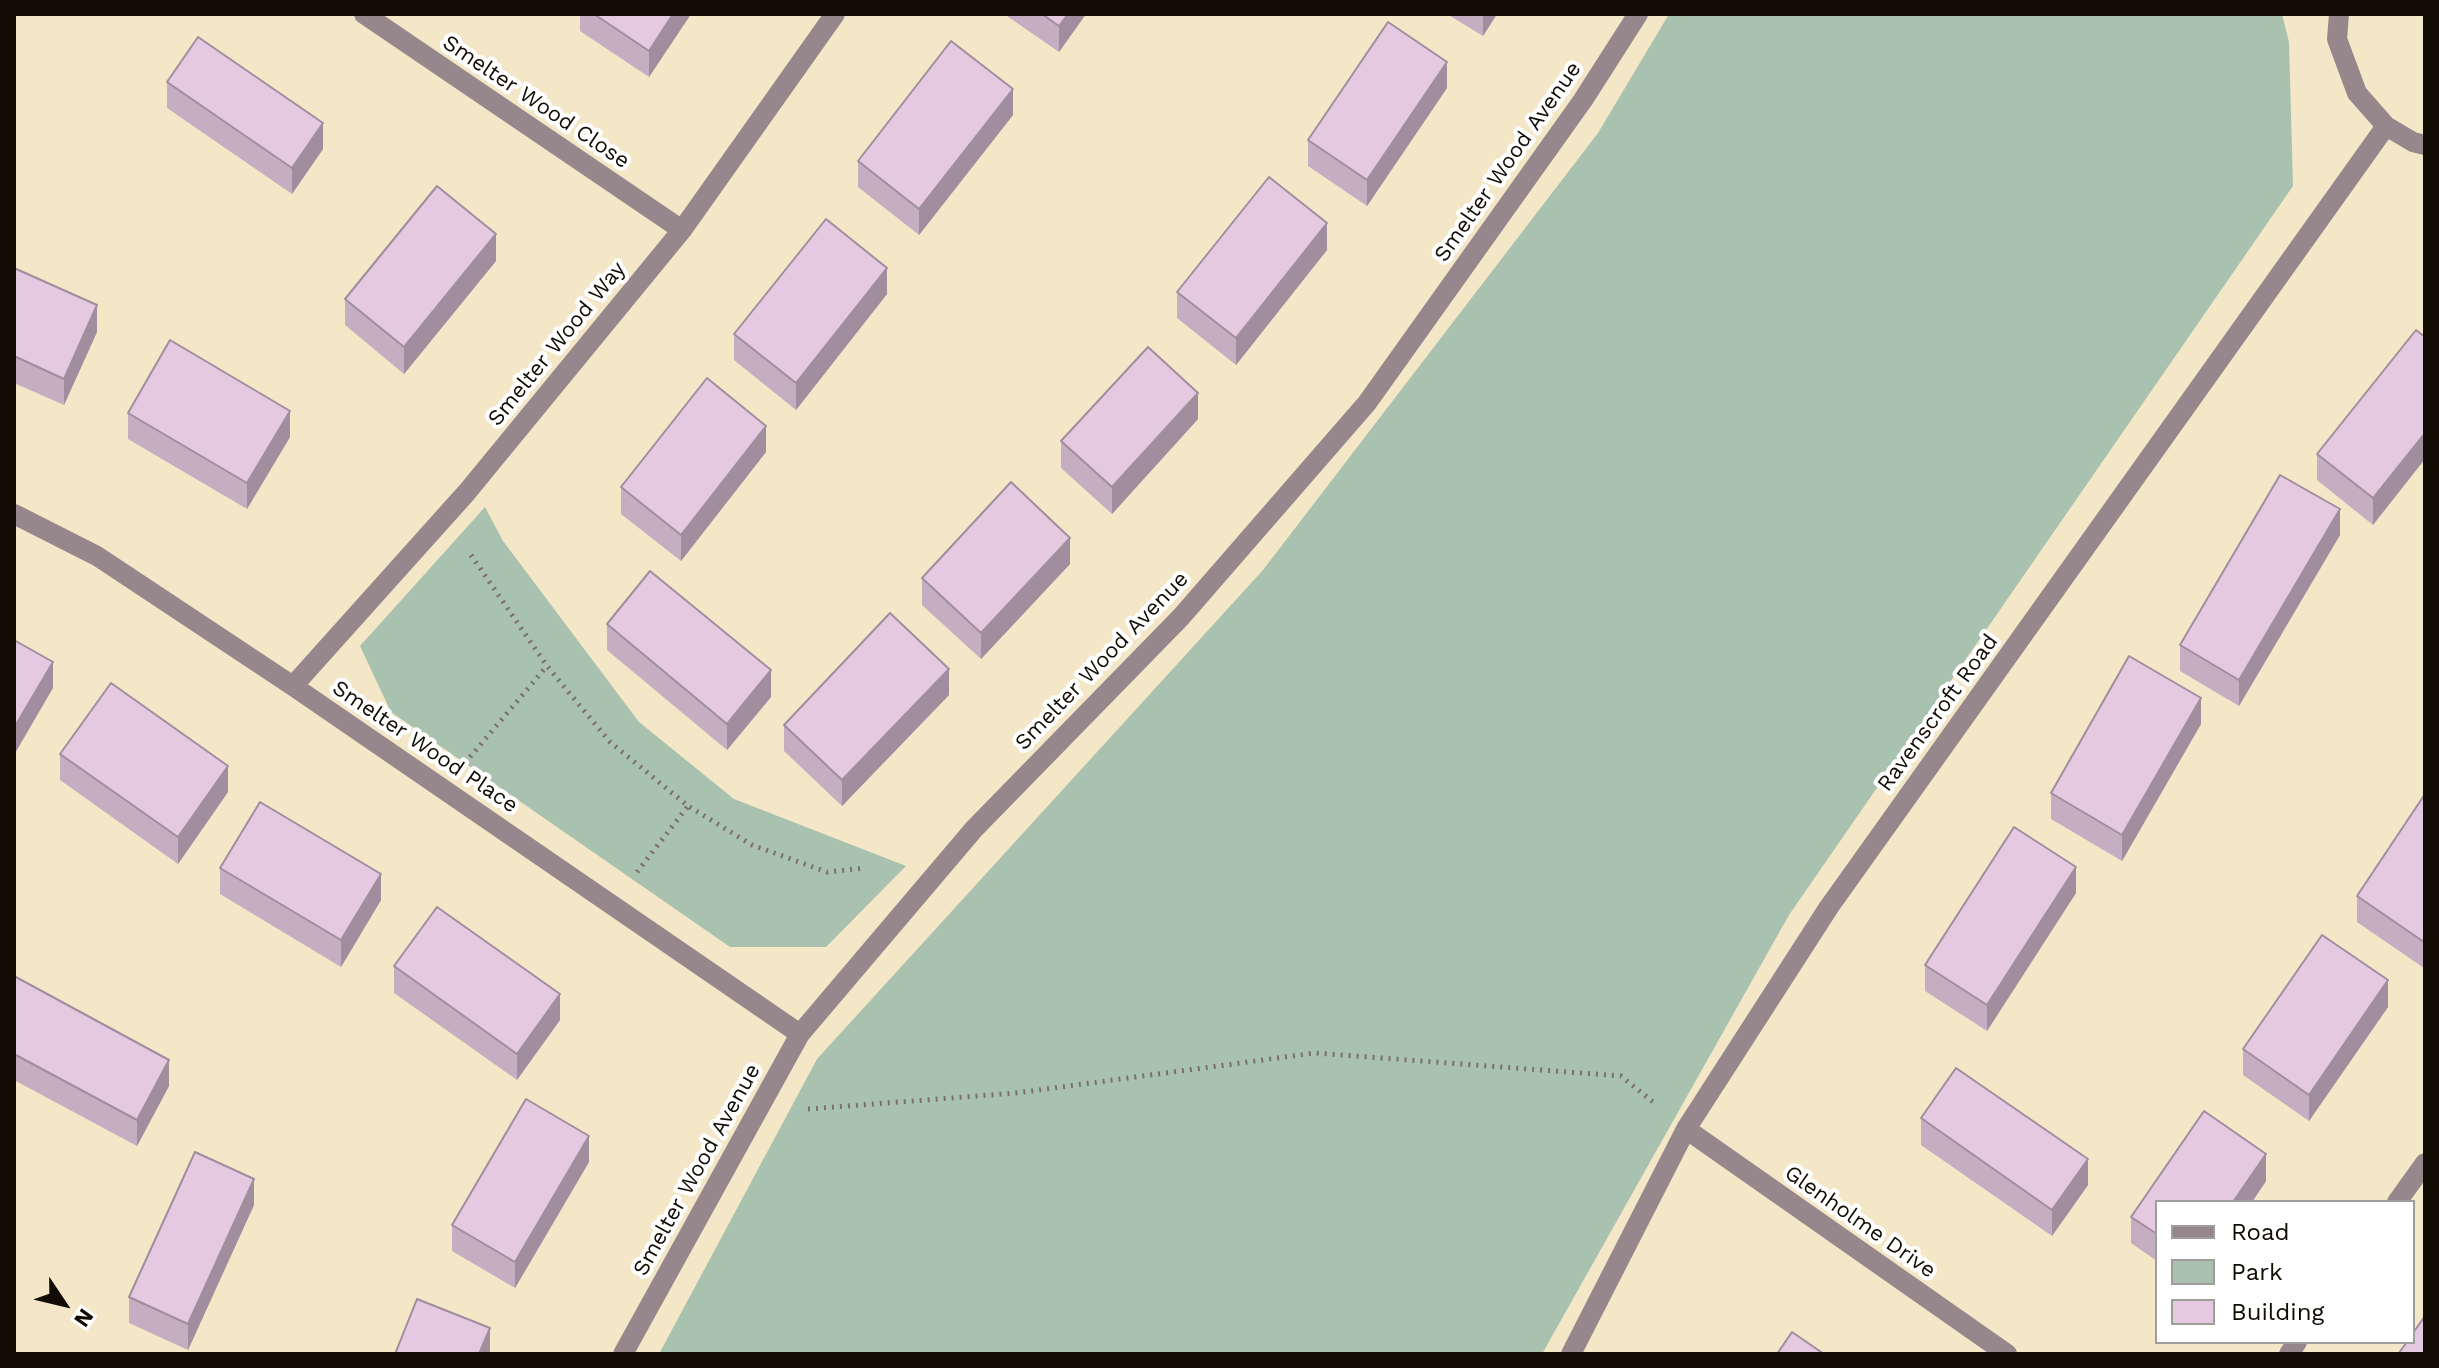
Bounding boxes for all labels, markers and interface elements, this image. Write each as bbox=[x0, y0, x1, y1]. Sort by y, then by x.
street label: Smelter Wood Close bbox=[438, 30, 634, 174]
street label: Smelter Wood Avenue bbox=[1429, 57, 1587, 267]
street label: Smelter Wood Way bbox=[483, 256, 631, 432]
street label: Smelter Wood Avenue bbox=[1010, 566, 1194, 756]
street label: Ravenscroft Road bbox=[1872, 629, 2004, 797]
street label: Smelter Wood Place bbox=[327, 675, 523, 819]
street label: Smelter Wood Avenue bbox=[628, 1059, 766, 1281]
street label: Glenholme Drive bbox=[1779, 1160, 1941, 1284]
legend bbox=[2155, 1200, 2415, 1344]
text: Road bbox=[2231, 1218, 2290, 1246]
text: Park bbox=[2231, 1258, 2283, 1286]
north arrow bbox=[24, 1264, 104, 1344]
text: Building bbox=[2231, 1298, 2324, 1326]
text: N bbox=[69, 1304, 99, 1332]

